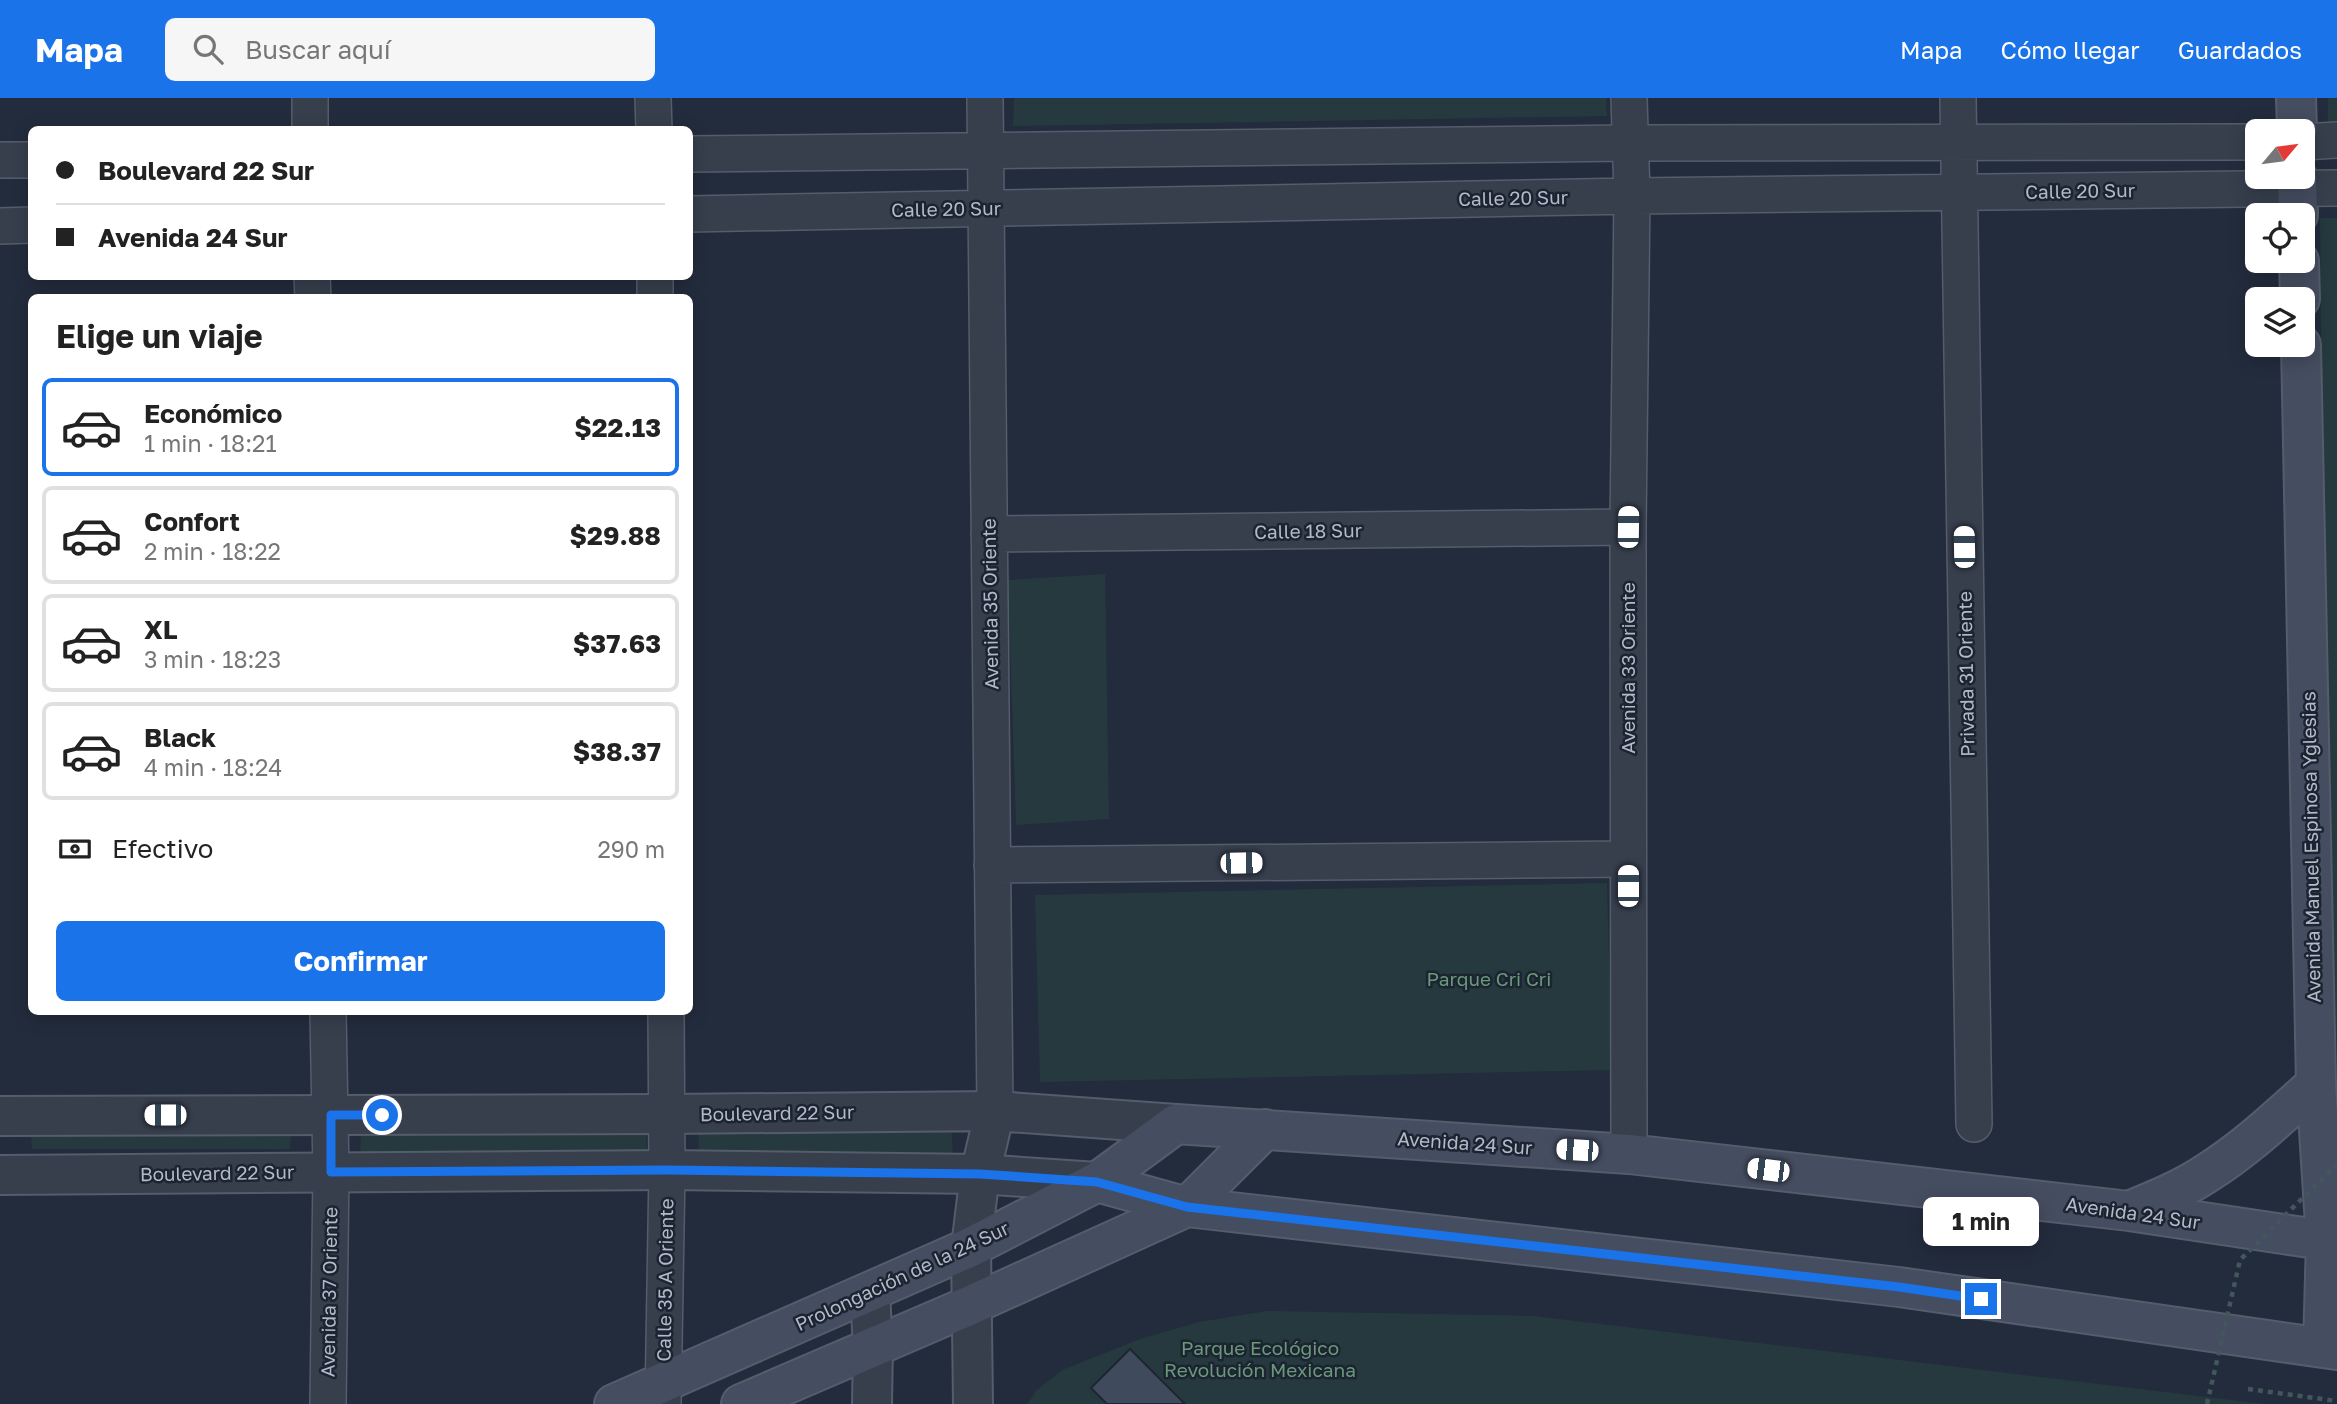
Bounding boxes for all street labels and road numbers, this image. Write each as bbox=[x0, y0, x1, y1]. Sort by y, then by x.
street label: Calle 20 Sur bbox=[2025, 178, 2136, 203]
street label: Calle 20 Sur bbox=[1458, 185, 1569, 210]
street label: Calle 20 Sur bbox=[891, 196, 1002, 221]
street label: Avenida 35 Oriente bbox=[977, 518, 1002, 690]
street label: Calle 18 Sur bbox=[1254, 518, 1363, 543]
street label: Avenida 33 Oriente bbox=[1616, 582, 1639, 754]
street label: Privada 31 Oriente bbox=[1953, 591, 1978, 757]
street label: Avenida Manuel Espinosa Yglesias bbox=[2296, 691, 2325, 1003]
street label: Boulevard 22 Sur bbox=[700, 1100, 855, 1125]
street label: Avenida 24 Sur bbox=[1397, 1126, 1534, 1159]
street label: Boulevard 22 Sur bbox=[140, 1160, 295, 1185]
street label: Avenida 24 Sur bbox=[2065, 1192, 2202, 1233]
street label: Calle 35 A Oriente bbox=[652, 1198, 677, 1362]
street label: Avenida 37 Oriente bbox=[316, 1207, 341, 1377]
street label: Prolongación de la 24 Sur bbox=[791, 1216, 1013, 1335]

